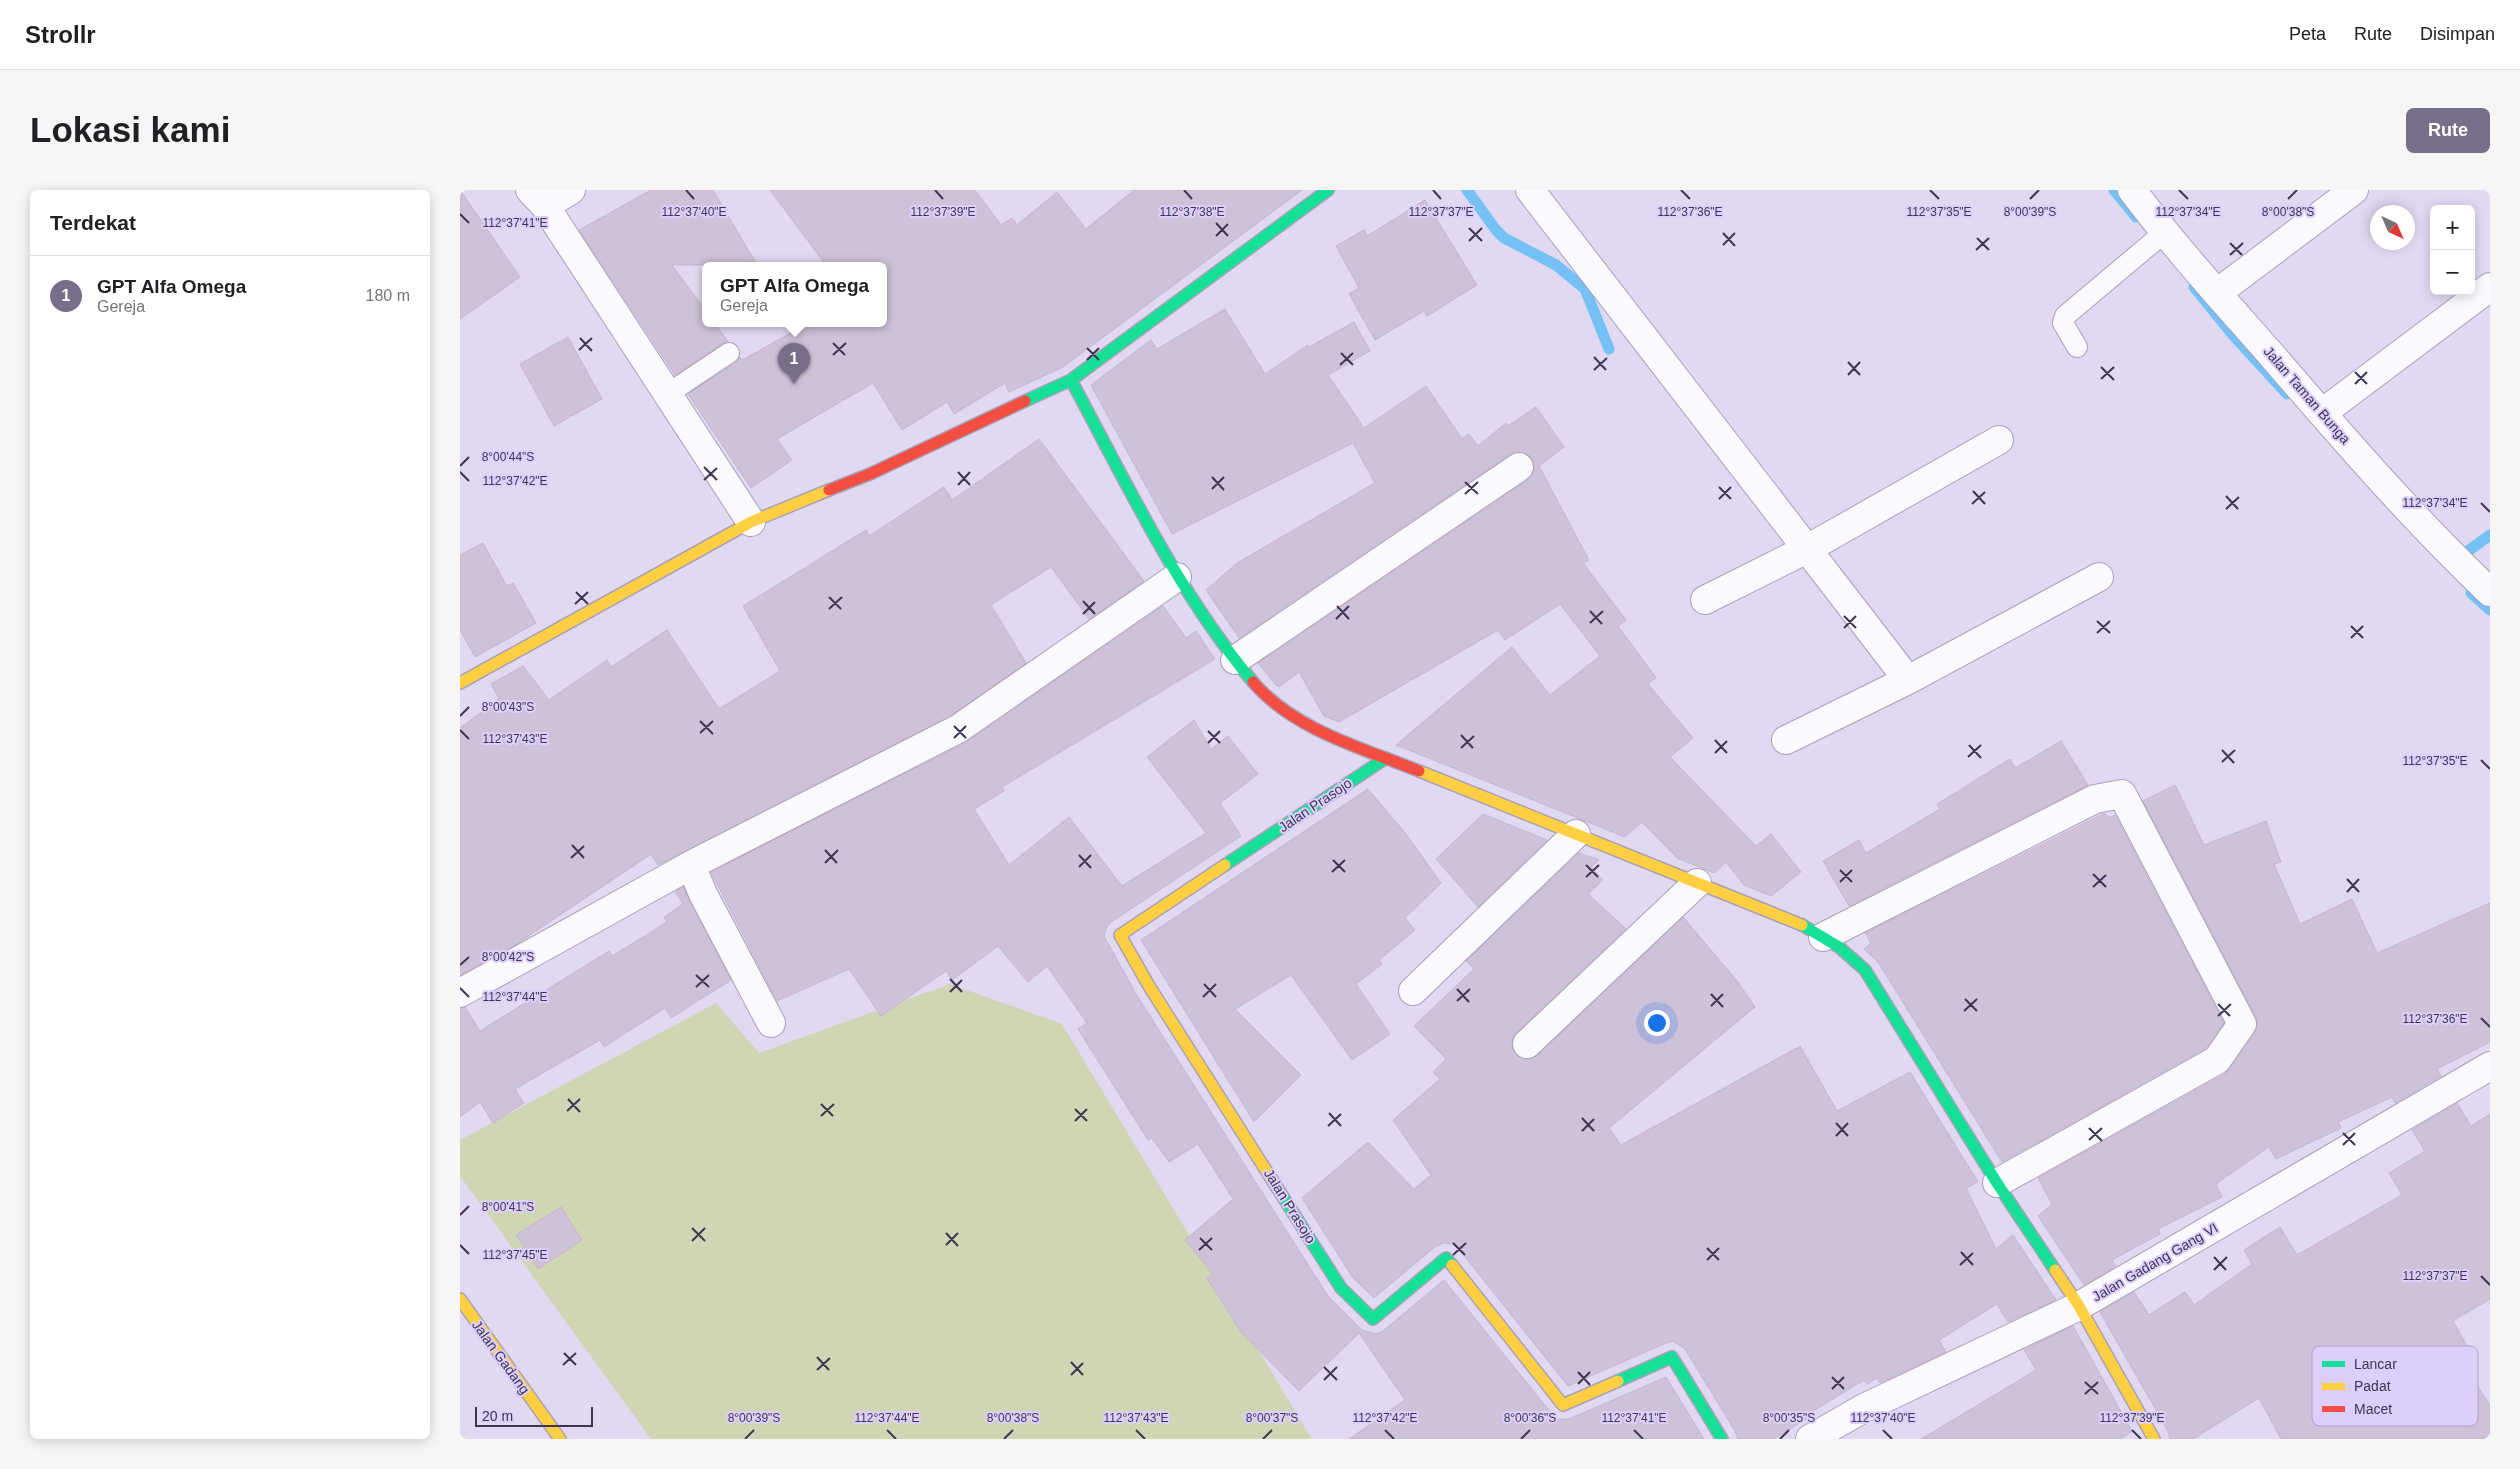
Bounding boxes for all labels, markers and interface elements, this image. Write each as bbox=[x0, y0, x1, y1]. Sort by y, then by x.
text: Strollr bbox=[25, 21, 96, 48]
text: Peta bbox=[2289, 24, 2326, 44]
text: Rute bbox=[2354, 24, 2392, 44]
text: Disimpan bbox=[2420, 24, 2495, 44]
button: Rute bbox=[2406, 108, 2490, 153]
text: Lokasi kami bbox=[30, 110, 230, 149]
text: 112°37'40"E bbox=[661, 205, 727, 219]
text: 112°37'39"E bbox=[910, 205, 976, 219]
text: 112°37'38"E bbox=[1159, 205, 1225, 219]
text: 112°37'37"E bbox=[1408, 205, 1474, 219]
text: 112°37'36"E bbox=[1657, 205, 1723, 219]
text: 112°37'35"E bbox=[1906, 205, 1972, 219]
text: 8°00'39"S bbox=[2004, 205, 2056, 219]
text: 112°37'34"E bbox=[2155, 205, 2221, 219]
text: 8°00'38"S bbox=[2262, 205, 2314, 219]
north arrow bbox=[2370, 205, 2415, 250]
map controls bbox=[2430, 205, 2475, 295]
button: + bbox=[2430, 205, 2475, 250]
text: Terdekat bbox=[50, 211, 136, 234]
text: 112°37'41"E bbox=[482, 216, 548, 230]
button: − bbox=[2430, 250, 2475, 295]
popup bbox=[702, 262, 887, 327]
text: GPT Alfa Omega bbox=[720, 275, 869, 296]
text: GPT Alfa Omega bbox=[97, 276, 246, 297]
text: 1 bbox=[62, 287, 70, 304]
text: 180 m bbox=[366, 287, 410, 304]
text: Gereja bbox=[720, 297, 768, 314]
text: Gereja bbox=[97, 298, 145, 315]
pin: 1 bbox=[778, 343, 810, 384]
street label: Jalan Taman Bunga bbox=[2260, 343, 2354, 447]
text: 8°00'44"S bbox=[482, 450, 534, 464]
text: 112°37'42"E bbox=[482, 474, 548, 488]
text: 112°37'34"E bbox=[2402, 496, 2468, 510]
text: 8°00'43"S bbox=[482, 700, 534, 714]
text: 112°37'43"E bbox=[482, 732, 548, 746]
text: 112°37'35"E bbox=[2402, 754, 2468, 768]
street label: Jalan Prasojo bbox=[1275, 775, 1355, 835]
text: 8°00'42"S bbox=[482, 950, 534, 964]
text: 112°37'44"E bbox=[482, 990, 548, 1004]
your location bbox=[1644, 1010, 1670, 1036]
text: 112°37'36"E bbox=[2402, 1012, 2468, 1026]
street label: Jalan Prasojo bbox=[1261, 1166, 1319, 1246]
text: 8°00'41"S bbox=[482, 1200, 534, 1214]
street label: Jalan Gadang Gang VI bbox=[2089, 1219, 2221, 1305]
text: 112°37'45"E bbox=[482, 1248, 548, 1262]
text: 112°37'37"E bbox=[2402, 1269, 2468, 1283]
street label: Jalan Gadang bbox=[469, 1317, 533, 1397]
legend bbox=[2312, 1346, 2478, 1426]
text: Lancar bbox=[2354, 1356, 2397, 1372]
text: Padat bbox=[2354, 1378, 2391, 1394]
text: Macet bbox=[2354, 1401, 2392, 1417]
scale bar bbox=[475, 1404, 592, 1427]
text: 20 m bbox=[482, 1408, 513, 1424]
text: 8°00'39"S bbox=[728, 1411, 780, 1425]
text: 112°37'44"E bbox=[854, 1411, 920, 1425]
text: 8°00'38"S bbox=[987, 1411, 1039, 1425]
text: 112°37'43"E bbox=[1103, 1411, 1169, 1425]
text: 8°00'37"S bbox=[1246, 1411, 1298, 1425]
text: 112°37'42"E bbox=[1352, 1411, 1418, 1425]
text: 8°00'36"S bbox=[1504, 1411, 1556, 1425]
text: 112°37'41"E bbox=[1601, 1411, 1667, 1425]
text: 8°00'35"S bbox=[1763, 1411, 1815, 1425]
text: 112°37'40"E bbox=[1850, 1411, 1916, 1425]
text: 112°37'39"E bbox=[2099, 1411, 2165, 1425]

